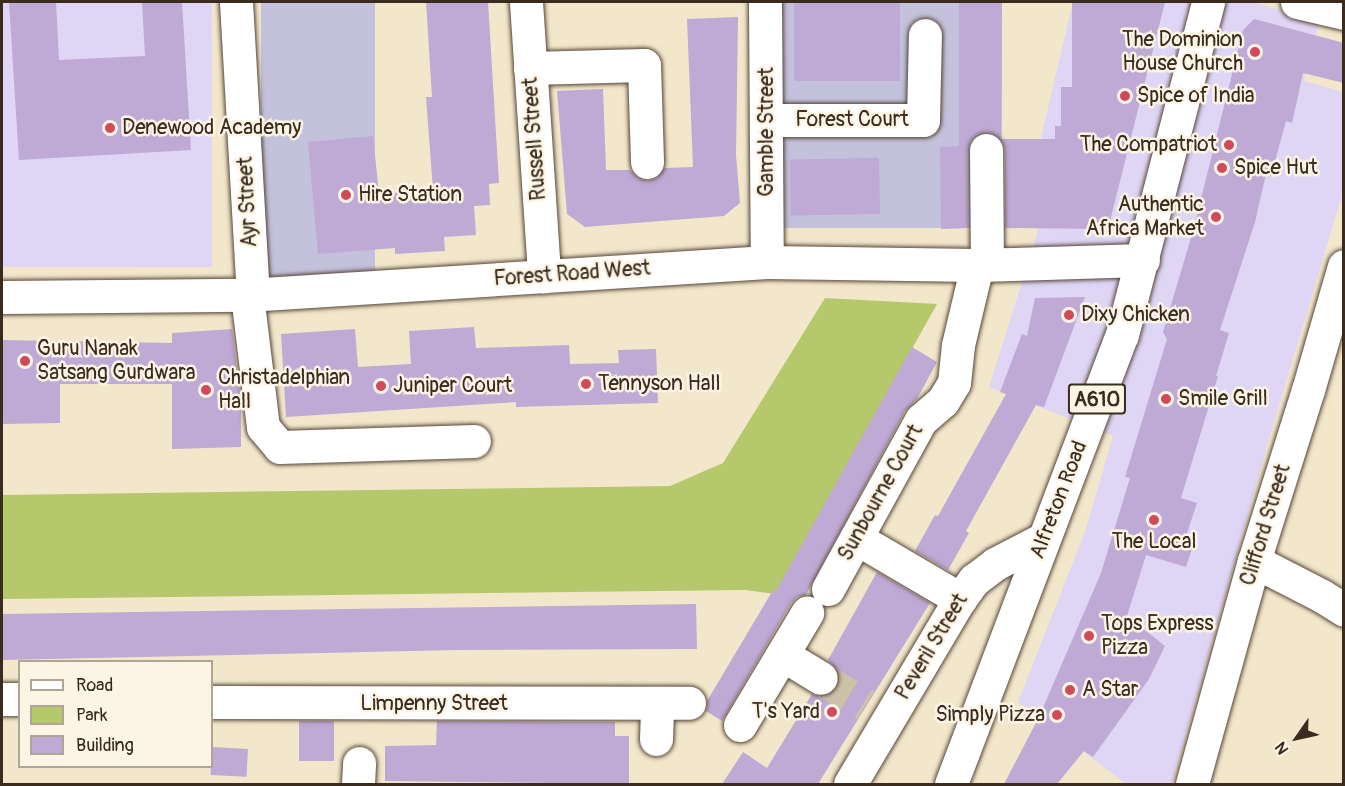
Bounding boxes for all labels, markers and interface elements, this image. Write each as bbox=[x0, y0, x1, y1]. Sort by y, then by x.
place label: The Dominion House Church bbox=[1122, 27, 1243, 77]
marker: The Dominion House Church bbox=[1248, 45, 1262, 59]
street label: Gamble Street bbox=[754, 67, 780, 197]
street label: Russell Street bbox=[518, 77, 552, 201]
place label: Spice of India bbox=[1137, 83, 1254, 109]
marker: Spice of India bbox=[1118, 89, 1132, 103]
street label: Forest Court bbox=[795, 107, 909, 133]
place label: Denewood Academy bbox=[122, 115, 301, 141]
marker: Denewood Academy bbox=[103, 121, 117, 135]
place label: The Compatriot bbox=[1080, 132, 1217, 158]
marker: The Compatriot bbox=[1222, 138, 1236, 152]
place label: Spice Hut bbox=[1234, 155, 1318, 181]
street label: Ayr Street bbox=[233, 156, 263, 248]
marker: Spice Hut bbox=[1215, 161, 1229, 175]
place label: Hire Station bbox=[358, 182, 462, 208]
marker: Hire Station bbox=[339, 188, 353, 202]
place label: Authentic Africa Market bbox=[1086, 192, 1204, 242]
marker: Authentic Africa Market bbox=[1209, 210, 1223, 224]
street label: Forest Road West bbox=[493, 256, 651, 292]
place label: Dixy Chicken bbox=[1081, 302, 1190, 328]
marker: Dixy Chicken bbox=[1062, 308, 1076, 322]
place label: Guru Nanak Satsang Gurdwara bbox=[37, 336, 195, 386]
marker: Guru Nanak Satsang Gurdwara bbox=[18, 354, 32, 368]
place label: Christadelphian Hall bbox=[218, 365, 350, 415]
place label: Tennyson Hall bbox=[598, 371, 721, 397]
place label: Juniper Court bbox=[393, 373, 512, 399]
marker: Tennyson Hall bbox=[579, 377, 593, 391]
marker: Juniper Court bbox=[374, 379, 388, 393]
road number: A610 bbox=[1067, 382, 1127, 416]
marker: Christadelphian Hall bbox=[199, 383, 213, 397]
place label: Smile Grill bbox=[1178, 386, 1268, 412]
marker: Smile Grill bbox=[1159, 392, 1173, 406]
street label: Sunbourne Court bbox=[833, 420, 929, 566]
street label: Alfreton Road bbox=[1025, 438, 1093, 562]
street label: Clifford Street bbox=[1236, 461, 1296, 589]
marker: The Local bbox=[1147, 513, 1161, 527]
place label: The Local bbox=[1112, 529, 1196, 555]
street label: Peveril Street bbox=[890, 589, 974, 705]
place label: Tops Express Pizza bbox=[1101, 611, 1214, 661]
marker: Tops Express Pizza bbox=[1082, 629, 1096, 643]
legend bbox=[18, 660, 213, 768]
text: Road bbox=[76, 674, 113, 697]
place label: A Star bbox=[1082, 677, 1138, 703]
marker: A Star bbox=[1063, 683, 1077, 697]
street label: Limpenny Street bbox=[360, 691, 508, 717]
place label: T's Yard bbox=[752, 699, 820, 725]
place label: Simply Pizza bbox=[935, 702, 1045, 728]
text: Park bbox=[76, 704, 108, 727]
marker: T's Yard bbox=[825, 705, 839, 719]
marker: Simply Pizza bbox=[1050, 708, 1064, 722]
north arrow bbox=[1267, 708, 1327, 768]
text: Building bbox=[76, 734, 134, 757]
text: N bbox=[1271, 738, 1293, 758]

